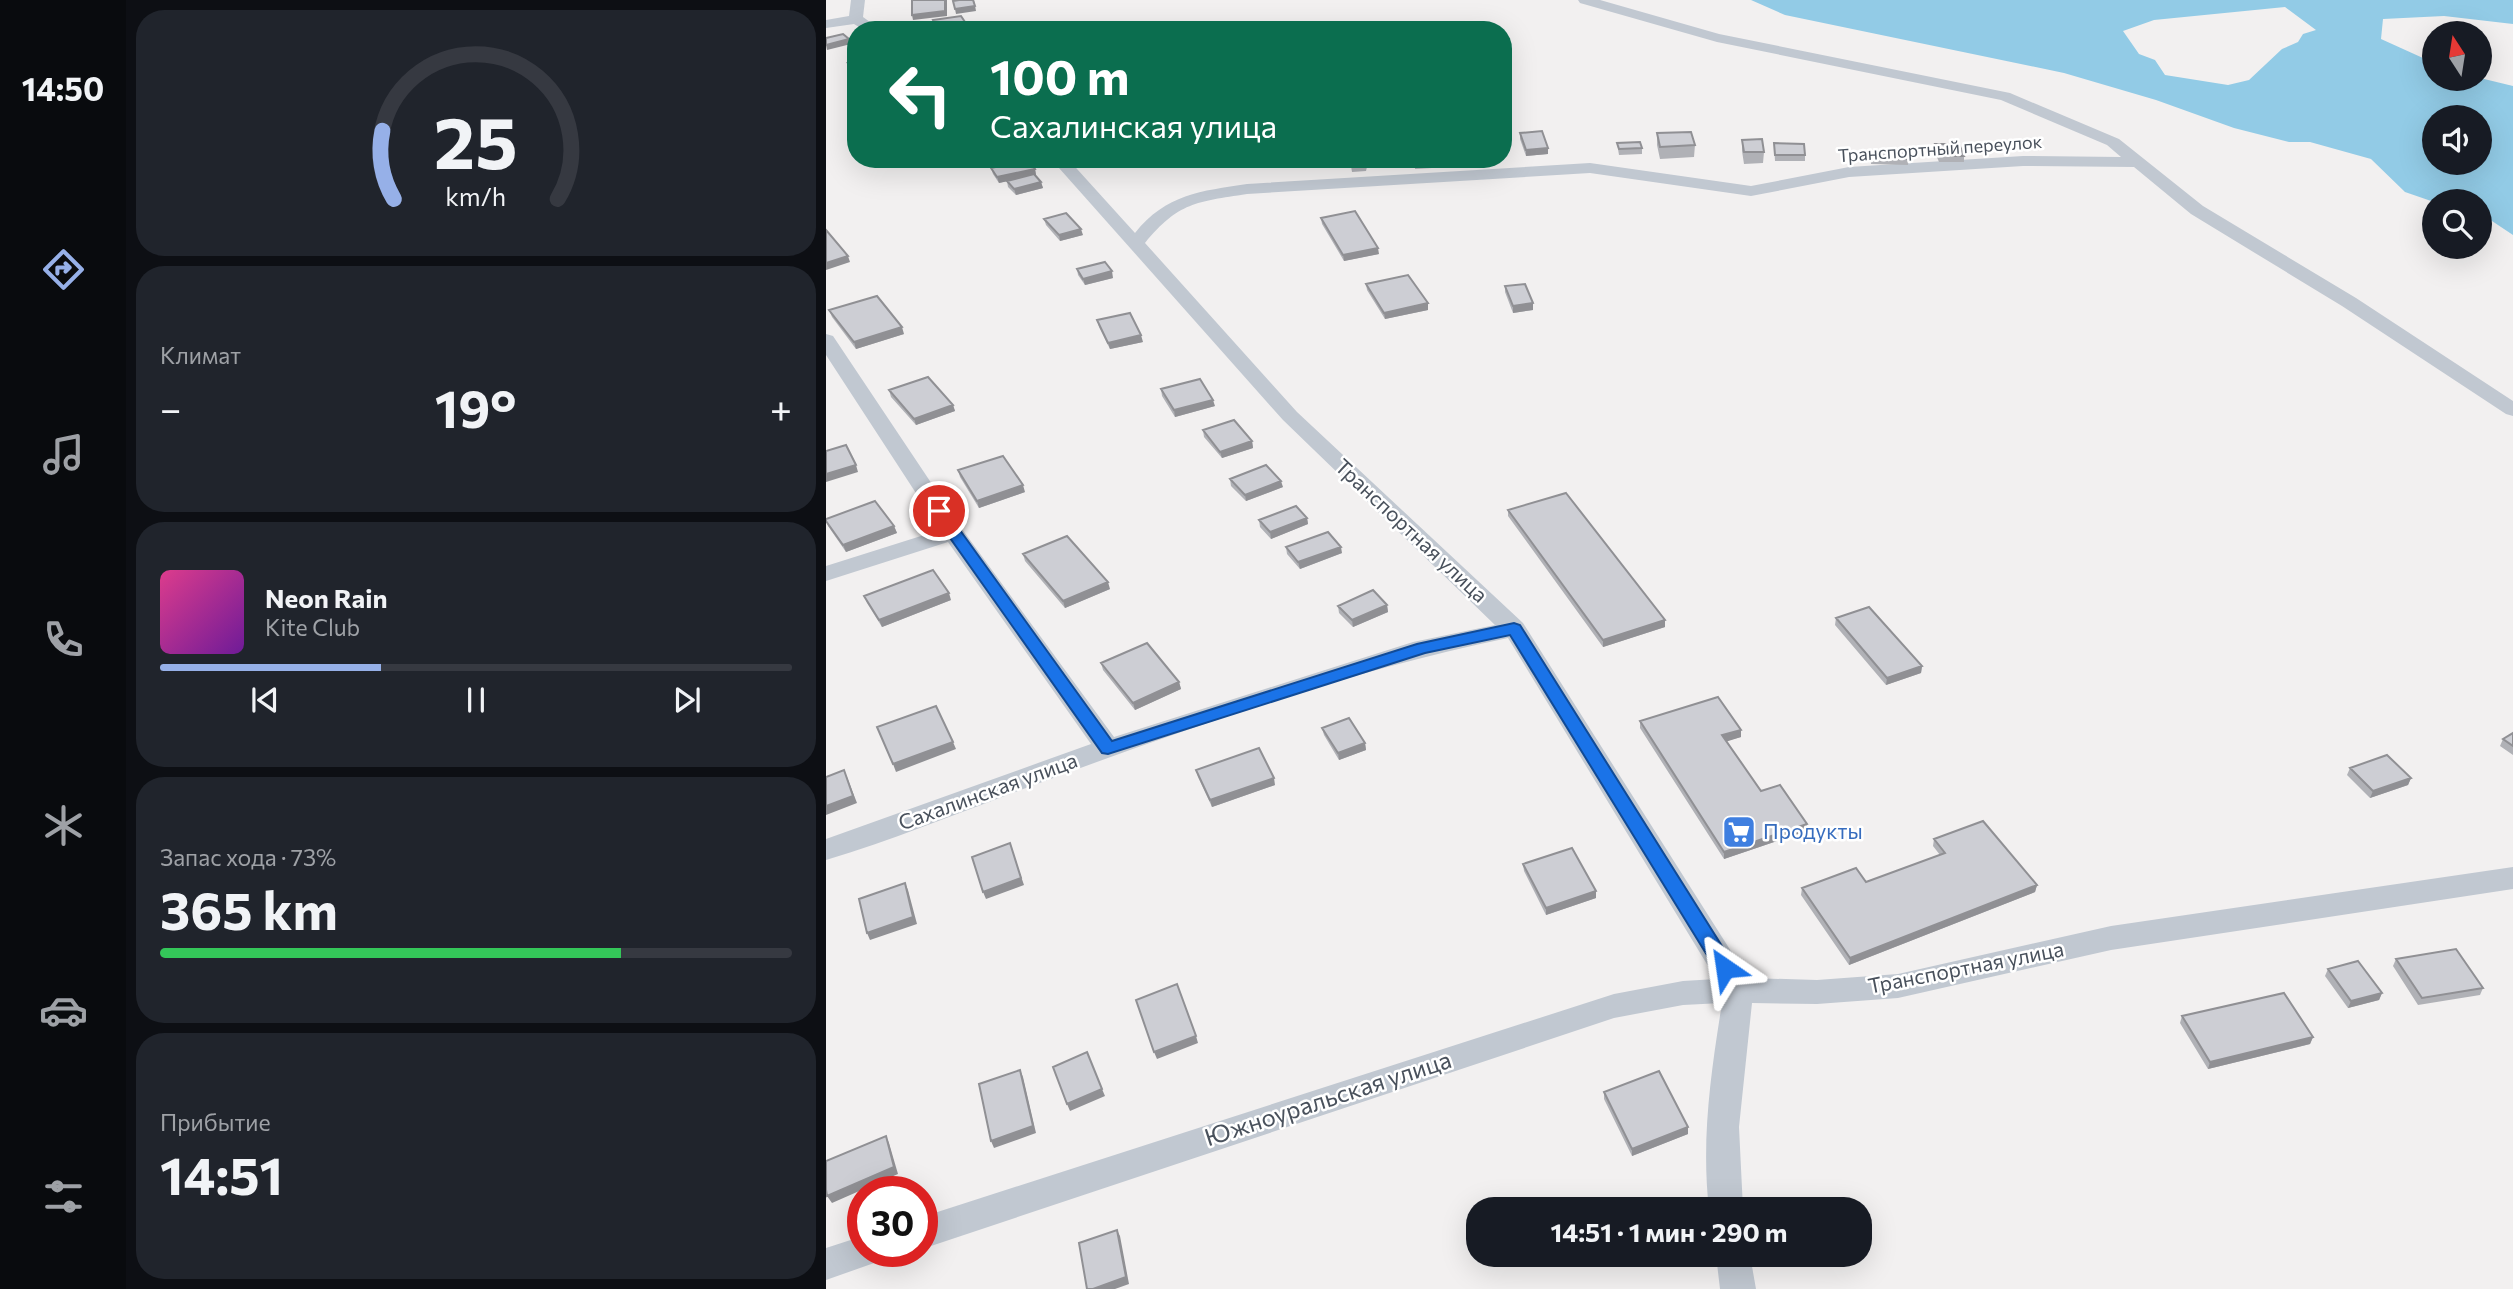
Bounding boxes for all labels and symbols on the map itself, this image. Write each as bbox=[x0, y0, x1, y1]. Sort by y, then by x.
north arrow bbox=[2422, 21, 2492, 91]
street label: Транспортный переулок bbox=[1837, 130, 2043, 166]
street label: Транспортная улица bbox=[1331, 453, 1493, 607]
pin bbox=[909, 481, 969, 541]
street label: Сахалинская улица bbox=[895, 747, 1080, 835]
supermarket icon: Продукты bbox=[1720, 813, 1758, 851]
place label: Продукты bbox=[1763, 818, 1863, 843]
position arrow bbox=[1688, 931, 1762, 1005]
street label: Транспортная улица bbox=[1866, 935, 2066, 998]
street label: Южноуральская улица bbox=[1201, 1044, 1455, 1151]
speed limit sign: 30 bbox=[847, 1176, 938, 1267]

